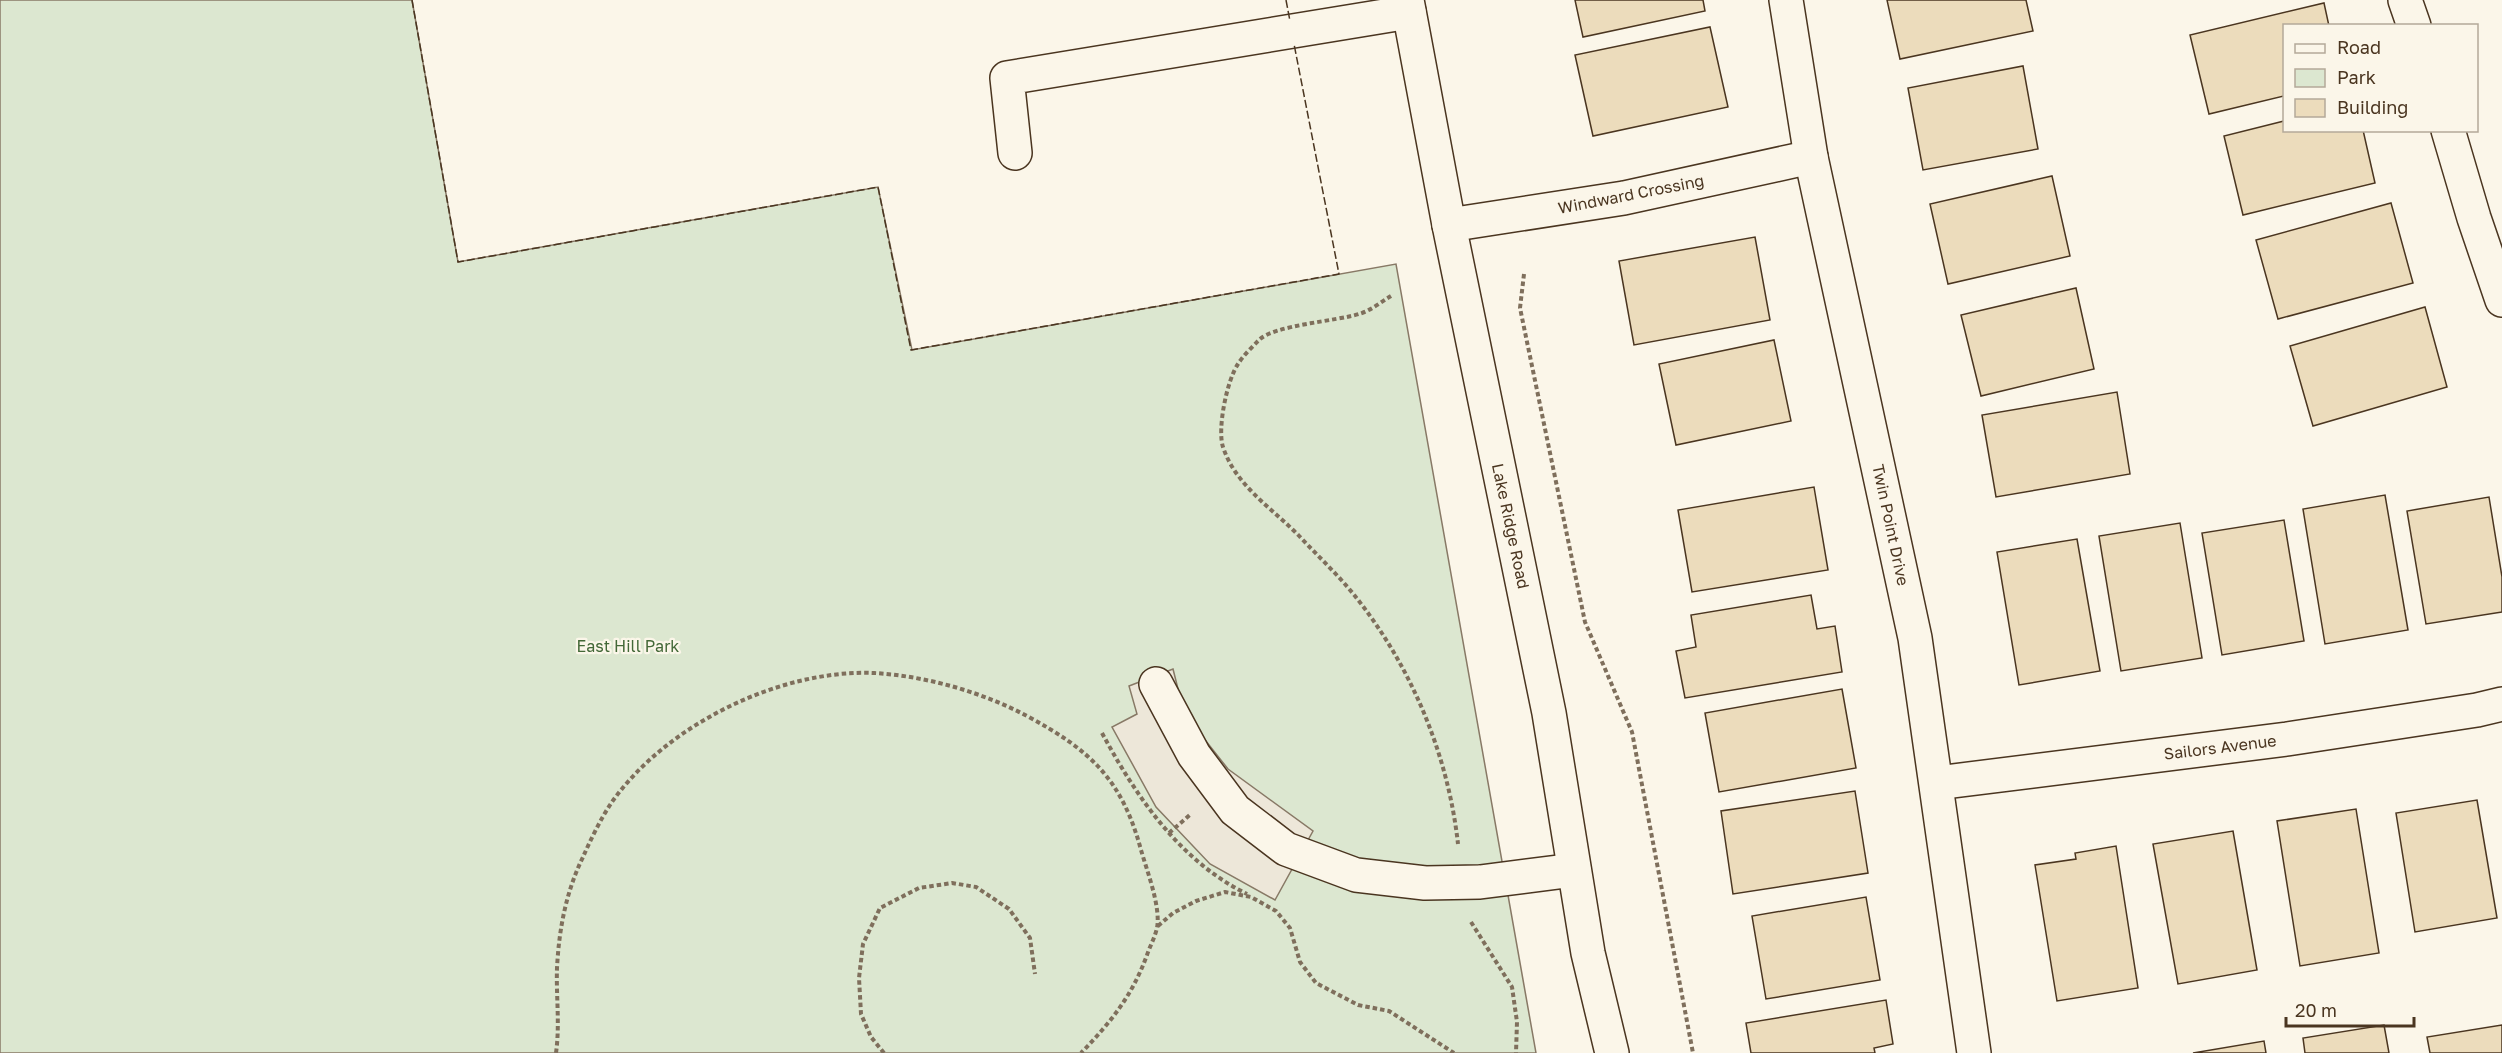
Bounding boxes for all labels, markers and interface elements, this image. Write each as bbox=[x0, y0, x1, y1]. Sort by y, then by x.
legend bbox=[2283, 24, 2478, 132]
text: Road bbox=[2337, 36, 2381, 58]
text: Park bbox=[2337, 66, 2376, 88]
text: Building bbox=[2337, 96, 2408, 118]
street label: Windward Crossing bbox=[1556, 170, 1706, 218]
street label: Lake Ridge Road bbox=[1488, 461, 1534, 591]
street label: Twin Point Drive bbox=[1868, 463, 1914, 587]
park label: East Hill Park bbox=[577, 636, 679, 656]
street label: Sailors Avenue bbox=[2163, 730, 2277, 764]
scale bar bbox=[2286, 990, 2414, 1028]
text: 20 m bbox=[2295, 999, 2337, 1021]

